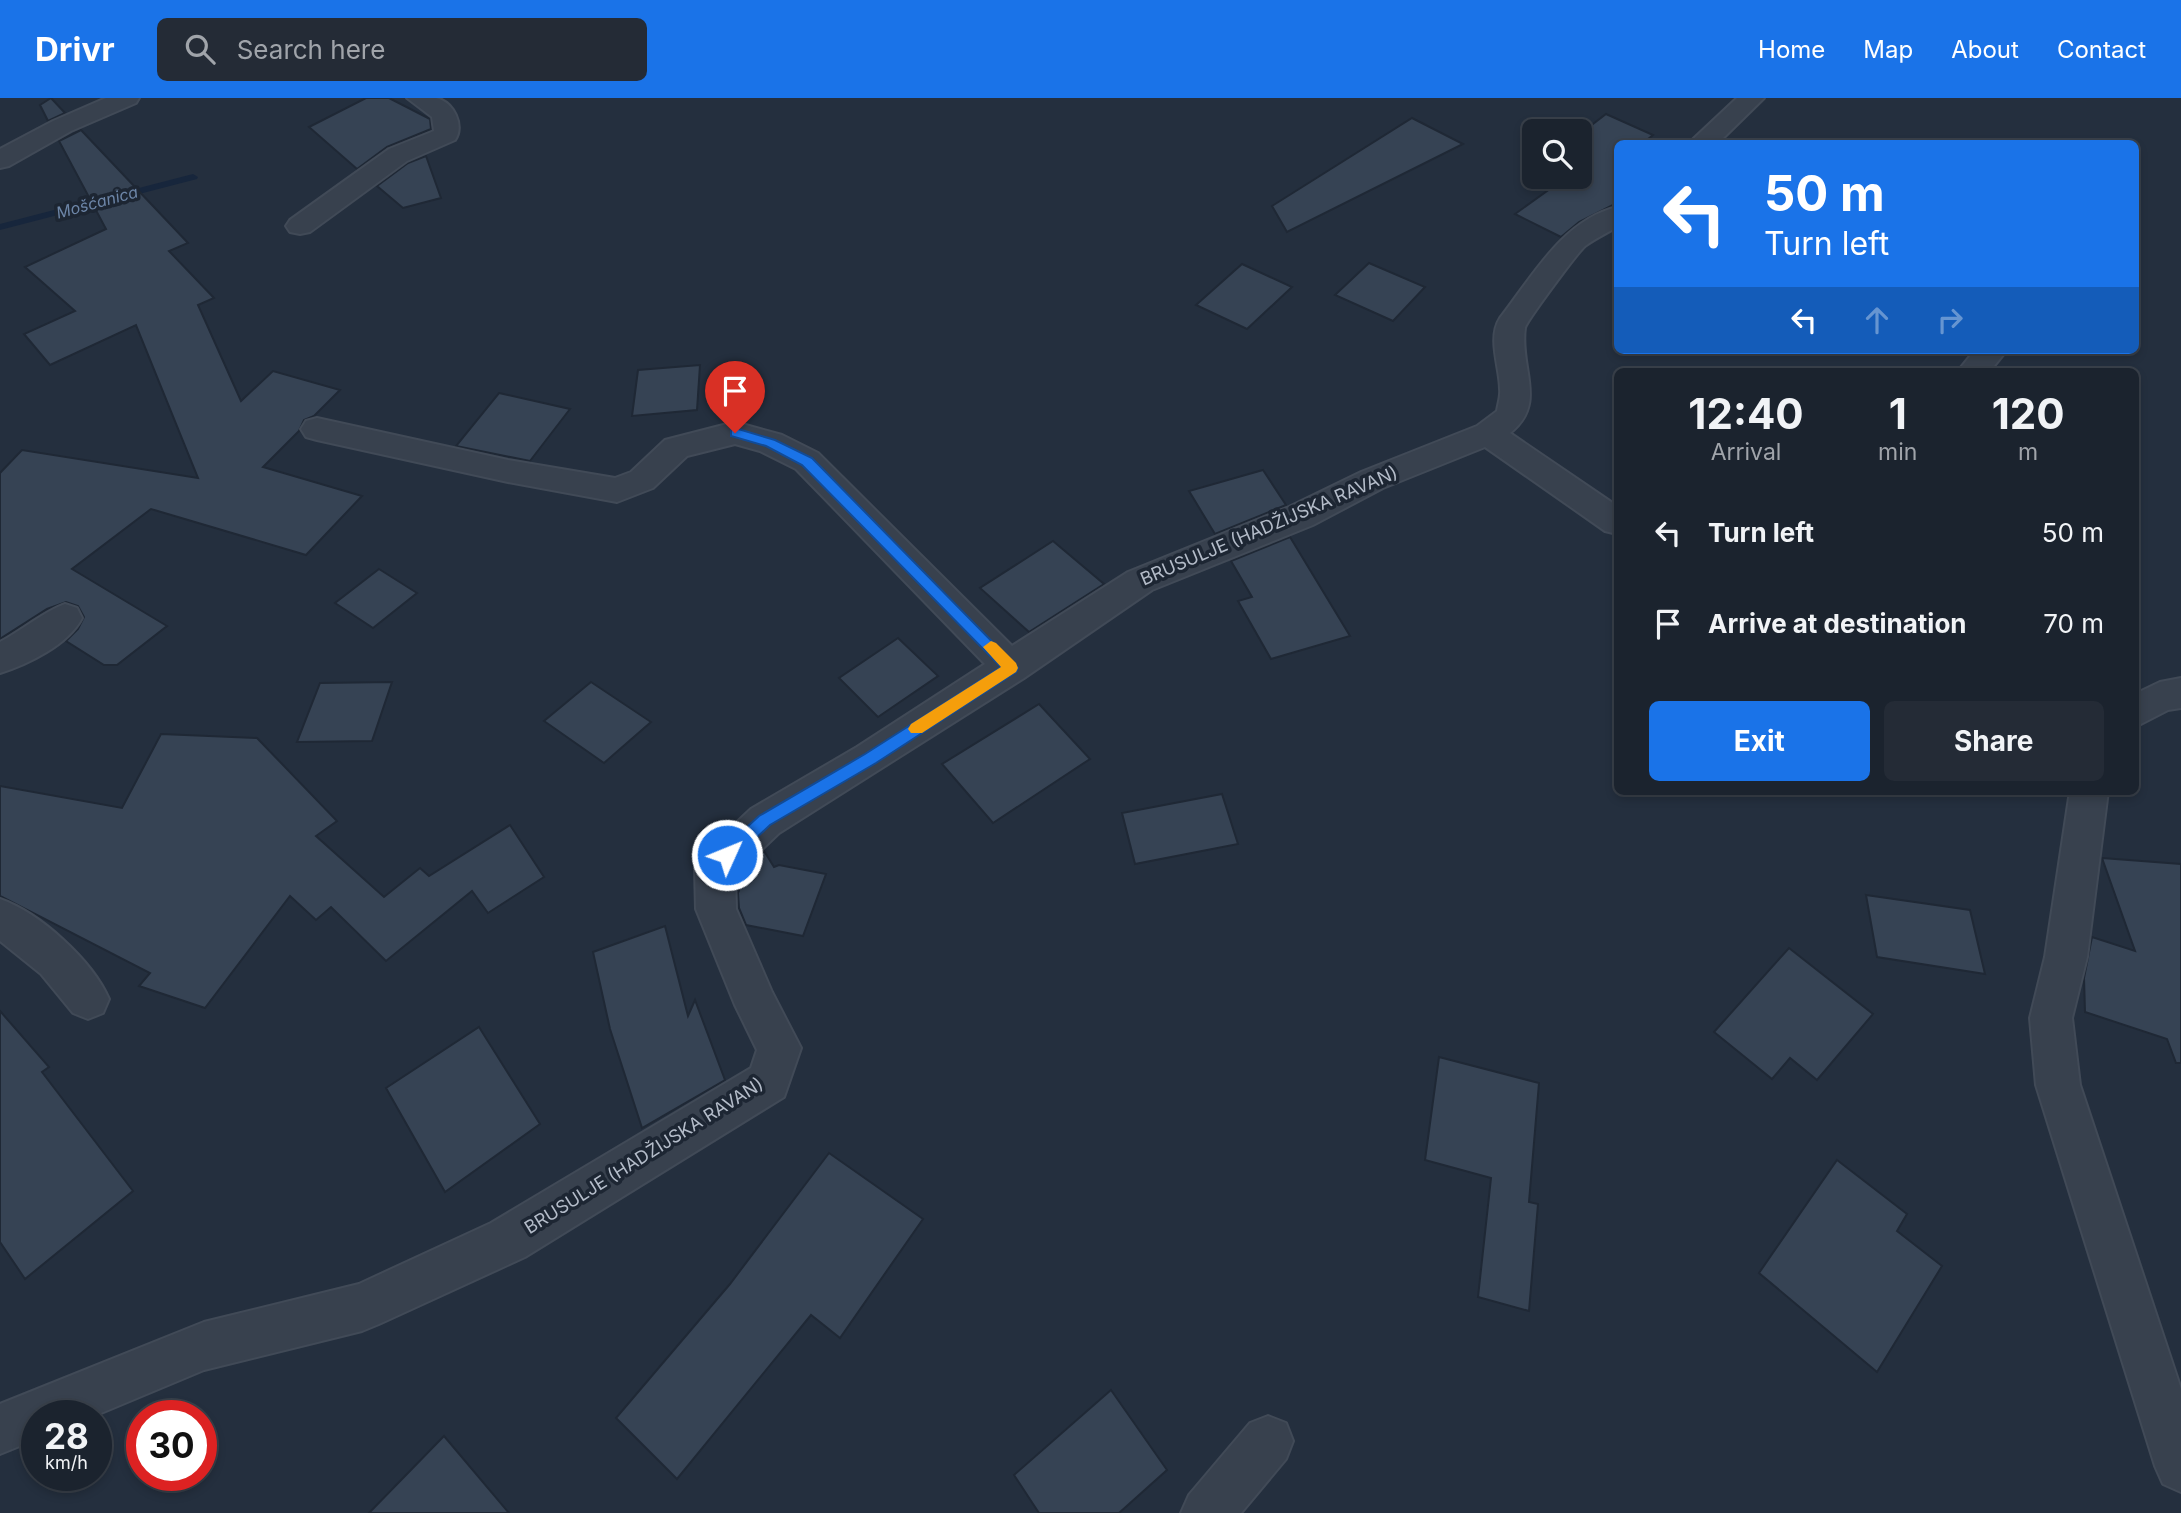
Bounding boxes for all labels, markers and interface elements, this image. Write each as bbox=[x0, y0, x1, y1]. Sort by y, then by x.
search box bbox=[157, 18, 647, 81]
text: Drivr bbox=[35, 29, 115, 69]
icon: search bbox=[181, 30, 219, 68]
text: Search here bbox=[237, 34, 385, 65]
text: Home bbox=[1758, 35, 1825, 64]
text: Map bbox=[1863, 35, 1913, 64]
text: About bbox=[1951, 35, 2019, 64]
text: Contact bbox=[2057, 35, 2146, 64]
map controls bbox=[1522, 119, 1592, 189]
button: search bbox=[1522, 119, 1592, 189]
text: 50 m bbox=[1764, 164, 1885, 223]
icon: left bbox=[1649, 168, 1740, 259]
water label: Mošćanica bbox=[54, 181, 140, 223]
text: Turn left bbox=[1764, 224, 1889, 263]
icon: left bbox=[1785, 301, 1823, 339]
icon: ahead bbox=[1858, 301, 1896, 339]
icon: right bbox=[1931, 301, 1969, 339]
pin bbox=[705, 361, 765, 433]
icon: arrive bbox=[716, 372, 754, 410]
text: 12:40 bbox=[1688, 388, 1804, 439]
text: 1 bbox=[1889, 388, 1907, 439]
text: 120 bbox=[1992, 388, 2065, 439]
text: Arrival bbox=[1711, 438, 1781, 466]
text: min bbox=[1878, 438, 1917, 466]
text: m bbox=[2018, 438, 2038, 466]
street label: BRUSULJE (HADŽIJSKA RAVAN) bbox=[1137, 461, 1401, 589]
icon: left bbox=[1649, 514, 1687, 552]
text: Turn left bbox=[1708, 517, 1814, 548]
text: 50 m bbox=[2042, 517, 2104, 548]
icon: arrive bbox=[1649, 605, 1687, 643]
text: Arrive at destination bbox=[1708, 608, 1967, 639]
text: 70 m bbox=[2043, 608, 2104, 639]
button: Exit bbox=[1649, 701, 1870, 781]
button: Share bbox=[1884, 701, 2104, 781]
position arrow bbox=[690, 818, 764, 892]
street label: BRUSULJE (HADŽIJSKA RAVAN) bbox=[520, 1072, 767, 1238]
speed limit sign: 30 bbox=[126, 1400, 217, 1491]
text: 28 bbox=[44, 1415, 89, 1457]
text: km/h bbox=[45, 1452, 88, 1473]

